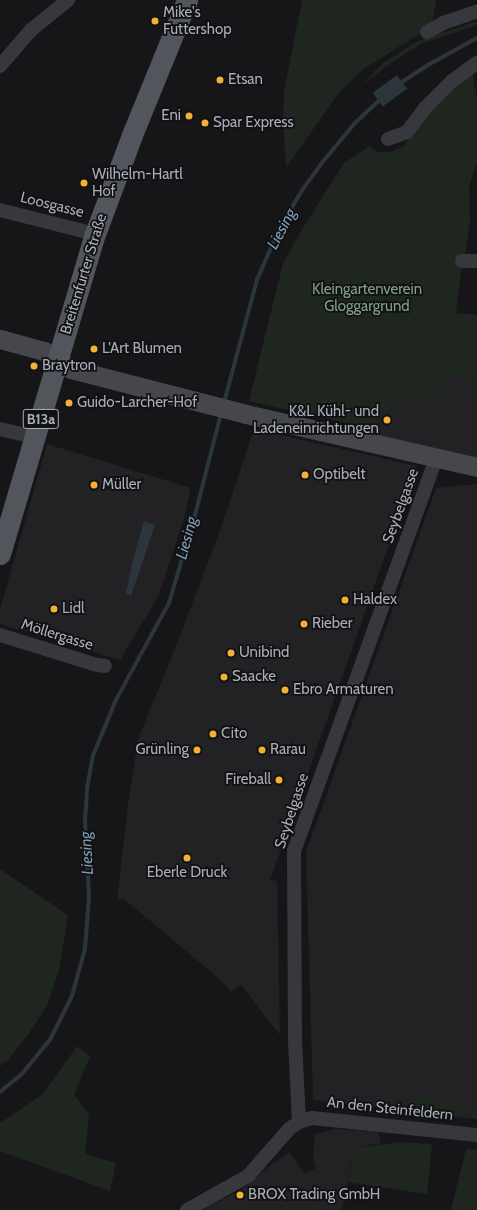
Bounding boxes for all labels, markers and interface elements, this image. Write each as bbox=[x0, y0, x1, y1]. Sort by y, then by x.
place label: Mike's Futtershop bbox=[163, 3, 232, 38]
marker: Mike's Futtershop bbox=[150, 16, 160, 26]
place label: Etsan bbox=[228, 71, 263, 89]
marker: Etsan bbox=[215, 75, 225, 85]
place label: Eni bbox=[161, 107, 181, 125]
marker: Eni bbox=[184, 111, 194, 121]
place label: Spar Express bbox=[213, 114, 294, 132]
marker: Spar Express bbox=[200, 118, 210, 128]
place label: Wilhelm-Hartl Hof bbox=[92, 165, 183, 200]
marker: Wilhelm-Hartl Hof bbox=[79, 178, 89, 188]
street label: Loosgasse bbox=[18, 188, 86, 222]
water label: Liesing bbox=[263, 205, 301, 253]
street label: Breitenfurter Straße bbox=[57, 211, 111, 337]
park label: Kleingartenverein Gloggargrund bbox=[312, 280, 422, 315]
place label: L'Art Blumen bbox=[102, 340, 182, 358]
marker: L'Art Blumen bbox=[89, 344, 99, 354]
place label: Braytron bbox=[42, 357, 96, 375]
marker: Braytron bbox=[29, 361, 39, 371]
place label: Guido-Larcher-Hof bbox=[77, 394, 197, 412]
marker: Guido-Larcher-Hof bbox=[64, 398, 74, 408]
place label: K&L Kühl- und Ladeneinrichtungen bbox=[253, 402, 379, 437]
road number: B13a bbox=[22, 407, 60, 431]
marker: K&L Kühl- und Ladeneinrichtungen bbox=[382, 415, 392, 425]
place label: Optibelt bbox=[313, 466, 365, 484]
street label: Seybelgasse bbox=[379, 466, 423, 546]
marker: Optibelt bbox=[300, 470, 310, 480]
place label: Müller bbox=[102, 476, 141, 494]
marker: Müller bbox=[89, 480, 99, 490]
water label: Liesing bbox=[172, 515, 202, 561]
place label: Haldex bbox=[353, 591, 397, 609]
marker: Haldex bbox=[340, 595, 350, 605]
place label: Lidl bbox=[62, 600, 85, 618]
marker: Lidl bbox=[49, 604, 59, 614]
place label: Rieber bbox=[312, 615, 353, 633]
street label: Möllergasse bbox=[19, 616, 95, 654]
marker: Rieber bbox=[299, 619, 309, 629]
place label: Unibind bbox=[239, 644, 289, 662]
marker: Unibind bbox=[226, 648, 236, 658]
place label: Saacke bbox=[232, 668, 276, 686]
marker: Saacke bbox=[219, 672, 229, 682]
place label: Ebro Armaturen bbox=[293, 681, 394, 699]
marker: Ebro Armaturen bbox=[280, 685, 290, 695]
place label: Cito bbox=[221, 725, 247, 743]
marker: Cito bbox=[208, 729, 218, 739]
place label: Grünling bbox=[135, 741, 189, 759]
place label: Rarau bbox=[270, 741, 306, 759]
marker: Grünling bbox=[192, 745, 202, 755]
marker: Rarau bbox=[257, 745, 267, 755]
place label: Fireball bbox=[225, 771, 271, 789]
street label: Seybelgasse bbox=[271, 771, 313, 851]
marker: Fireball bbox=[274, 775, 284, 785]
water label: Liesing bbox=[76, 831, 98, 875]
marker: Eberle Druck bbox=[182, 853, 192, 863]
place label: Eberle Druck bbox=[147, 864, 227, 882]
street label: An den Steinfeldern bbox=[326, 1093, 454, 1125]
place label: BROX Trading GmbH bbox=[248, 1186, 380, 1204]
marker: BROX Trading GmbH bbox=[235, 1190, 245, 1200]

